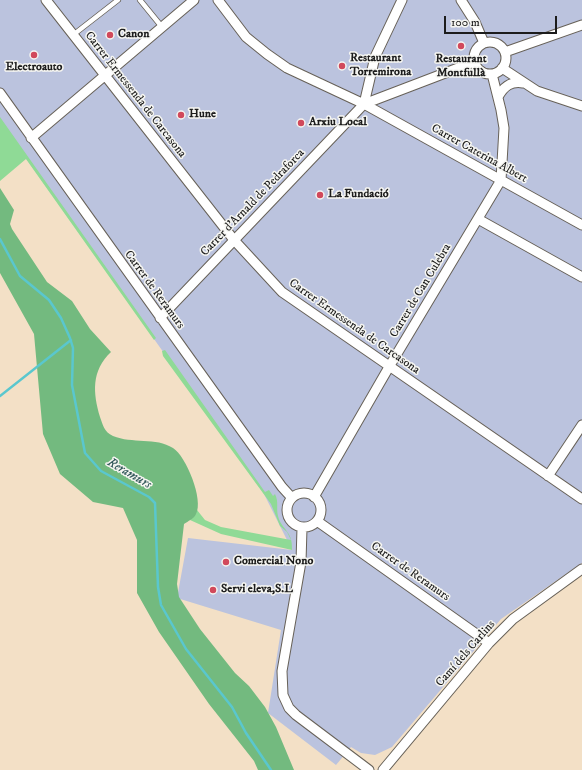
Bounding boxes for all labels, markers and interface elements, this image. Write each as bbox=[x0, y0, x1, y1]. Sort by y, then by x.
scale bar bbox=[446, 8, 559, 34]
text: 100 m bbox=[451, 15, 480, 30]
place label: Canon bbox=[118, 28, 149, 42]
street label: Carrer Ermessenda de Carcasona bbox=[81, 29, 189, 161]
marker: Canon bbox=[105, 30, 115, 40]
marker: Restaurant Montfullà bbox=[456, 41, 466, 51]
marker: Electroauto bbox=[29, 50, 39, 60]
place label: Restaurant Torremirona bbox=[350, 52, 411, 80]
place label: Restaurant Montfullà bbox=[435, 53, 487, 81]
place label: Electroauto bbox=[6, 61, 62, 75]
marker: Restaurant Torremirona bbox=[337, 61, 347, 71]
place label: Hune bbox=[189, 108, 216, 122]
marker: Hune bbox=[176, 110, 186, 120]
place label: Arxiu Local bbox=[309, 116, 367, 130]
marker: Arxiu Local bbox=[296, 118, 306, 128]
street label: Carrer Caterina Albert bbox=[428, 122, 530, 186]
street label: Carrer d'Arnald de Pedraforca bbox=[198, 146, 308, 260]
place label: La Fundació bbox=[328, 188, 389, 202]
marker: La Fundació bbox=[315, 190, 325, 200]
street label: Carrer de Can Culebra bbox=[387, 241, 455, 341]
street label: Carrer de Reramurs bbox=[121, 248, 187, 332]
street label: Carrer Ermessenda de Carcasona bbox=[286, 276, 422, 378]
water label: Reramurs bbox=[104, 455, 154, 493]
street label: Carrer de Reramurs bbox=[368, 539, 452, 605]
place label: Comercial Nono bbox=[234, 555, 313, 569]
marker: Comercial Nono bbox=[221, 557, 231, 567]
place label: Servi eleva,S.L bbox=[221, 583, 293, 597]
marker: Servi eleva,S.L bbox=[208, 585, 218, 595]
street label: Camí dels Carlins bbox=[433, 618, 499, 690]

